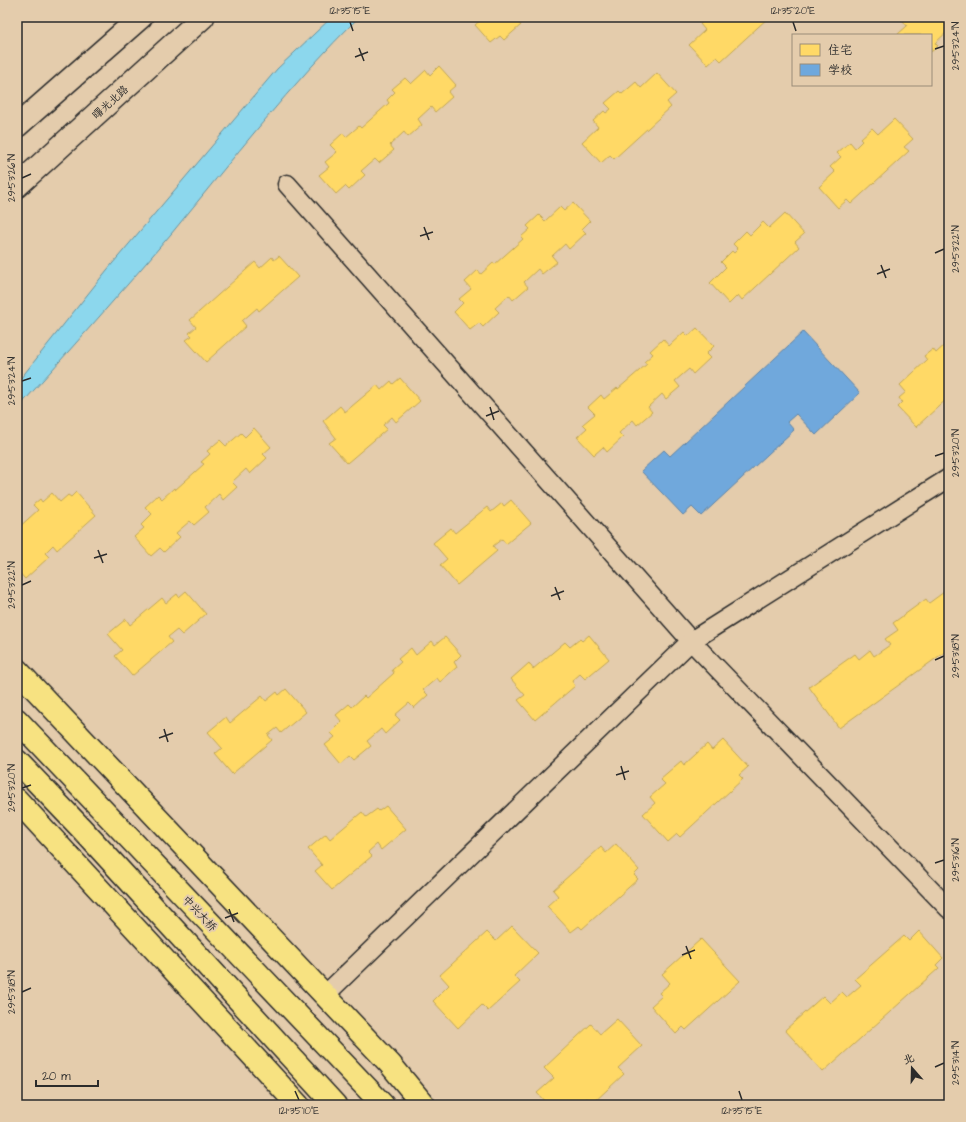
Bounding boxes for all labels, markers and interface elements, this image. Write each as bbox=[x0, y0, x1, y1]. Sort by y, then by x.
text: 121°35'15"E bbox=[330, 4, 371, 18]
text: 121°35'20"E bbox=[771, 4, 815, 18]
text: 29°53'24"N bbox=[949, 22, 963, 70]
legend bbox=[792, 34, 932, 86]
text: 住宅 bbox=[828, 42, 852, 59]
text: 学校 bbox=[828, 62, 852, 79]
street label: 曙光北路 bbox=[89, 82, 132, 123]
text: 29°53'26"N bbox=[5, 154, 19, 202]
text: 29°53'22"N bbox=[949, 225, 963, 273]
text: 29°53'24"N bbox=[5, 357, 19, 405]
text: 29°53'20"N bbox=[949, 429, 963, 477]
text: 29°53'22"N bbox=[5, 561, 19, 609]
text: 29°53'18"N bbox=[949, 634, 963, 678]
text: 29°53'20"N bbox=[5, 764, 19, 812]
text: 29°53'16"N bbox=[949, 838, 963, 882]
street label: 中兴大桥 bbox=[179, 892, 220, 935]
text: 29°53'18"N bbox=[5, 970, 19, 1014]
text: 29°53'14"N bbox=[949, 1041, 963, 1085]
north arrow bbox=[892, 1048, 932, 1088]
text: 北 bbox=[901, 1050, 916, 1068]
scale bar bbox=[36, 1062, 98, 1088]
text: 20 m bbox=[42, 1068, 71, 1085]
text: 121°35'10"E bbox=[279, 1104, 319, 1118]
text: 121°35'15"E bbox=[722, 1104, 763, 1118]

